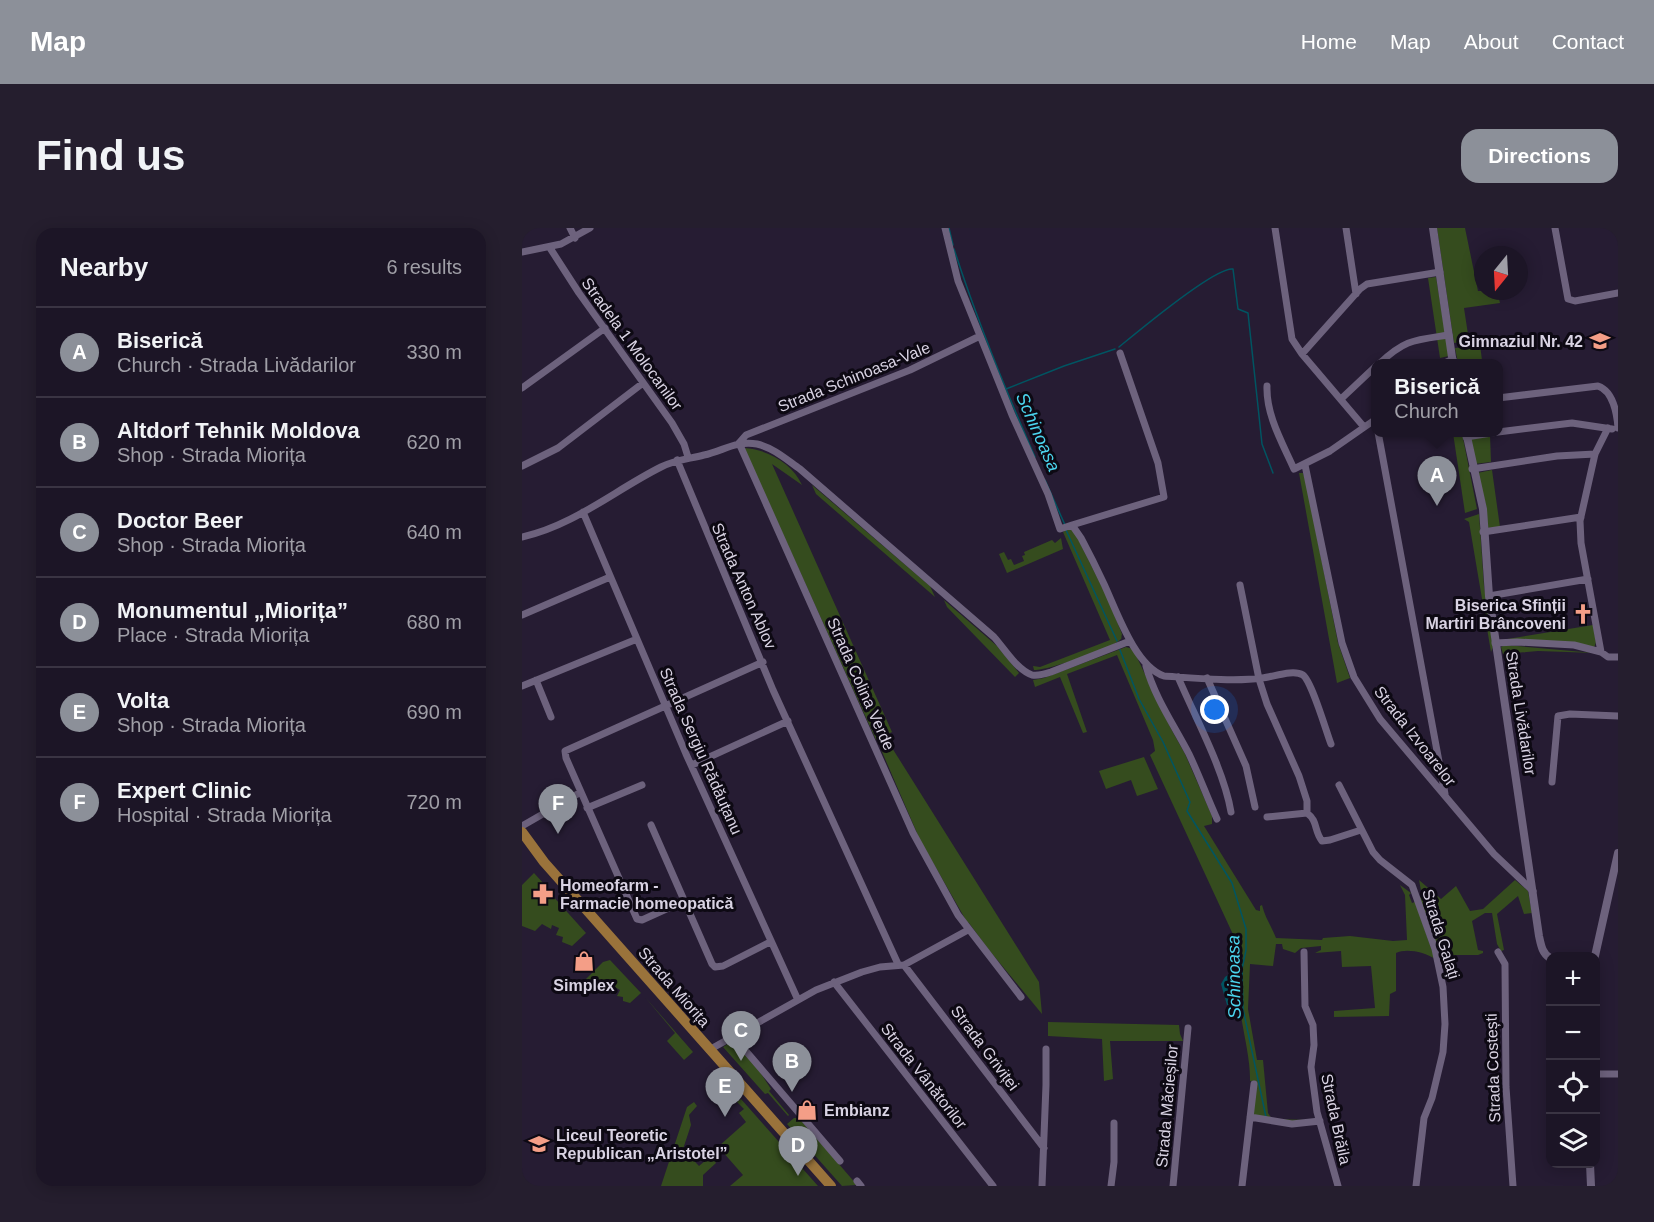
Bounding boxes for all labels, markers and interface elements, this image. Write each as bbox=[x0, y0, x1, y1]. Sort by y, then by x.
text: Map bbox=[30, 26, 86, 57]
text: Home bbox=[1301, 30, 1357, 53]
text: Map bbox=[1390, 30, 1431, 53]
text: About bbox=[1464, 30, 1519, 53]
text: Contact bbox=[1552, 30, 1624, 53]
button: Directions bbox=[1461, 129, 1618, 183]
text: Find us bbox=[36, 132, 185, 179]
north arrow bbox=[1474, 246, 1528, 300]
text: Nearby bbox=[60, 252, 148, 282]
text: 6 results bbox=[386, 256, 462, 278]
street label: Stradela 1 Molocanilor bbox=[578, 275, 686, 414]
text: Biserică bbox=[117, 328, 203, 353]
school or university icon: Gimnaziul Nr. 42 bbox=[1588, 329, 1612, 353]
place label: Gimnaziul Nr. 42 bbox=[1459, 333, 1583, 350]
street label: Strada Schinoasa-Vale bbox=[775, 339, 933, 415]
text: A bbox=[72, 341, 87, 363]
text: 330 m bbox=[406, 341, 462, 363]
text: Church · Strada Livădarilor bbox=[117, 354, 356, 376]
popup bbox=[1371, 359, 1503, 437]
text: Biserică bbox=[1394, 374, 1480, 399]
water label: Schinoasa bbox=[1012, 390, 1064, 474]
text: Church bbox=[1394, 400, 1459, 422]
text: Altdorf Tehnik Moldova bbox=[117, 418, 360, 443]
text: B bbox=[72, 431, 87, 453]
text: 620 m bbox=[406, 431, 462, 453]
text: Shop · Strada Miorița bbox=[117, 444, 306, 466]
pin: A bbox=[1418, 456, 1456, 506]
text: Doctor Beer bbox=[117, 508, 243, 533]
street label: Strada Anton Ablov bbox=[709, 520, 779, 652]
text: C bbox=[72, 521, 87, 543]
text: 640 m bbox=[406, 521, 462, 543]
text: Shop · Strada Miorița bbox=[117, 534, 306, 556]
place label: Biserica Sfinții Martiri Brâncoveni bbox=[1426, 597, 1566, 632]
text: Monumentul „Miorița” bbox=[117, 598, 348, 623]
church icon: Biserica Sfinții Martiri Brâncoveni bbox=[1571, 602, 1595, 626]
text: D bbox=[72, 611, 87, 633]
text: 680 m bbox=[406, 611, 462, 633]
street label: Strada Colina Verde bbox=[824, 615, 898, 753]
text: Place · Strada Miorița bbox=[117, 624, 309, 646]
street label: Strada Livădarilor bbox=[1503, 650, 1539, 777]
street label: Strada Sergiu Rădăuțanu bbox=[657, 665, 745, 837]
street label: Strada Izvoarelor bbox=[1371, 683, 1460, 790]
text: Volta bbox=[117, 688, 169, 713]
your location bbox=[1200, 695, 1229, 724]
text: E bbox=[73, 701, 86, 723]
text: 690 m bbox=[406, 701, 462, 723]
text: Shop · Strada Miorița bbox=[117, 714, 306, 736]
text: Expert Clinic bbox=[117, 778, 251, 803]
pin: F bbox=[538, 784, 578, 834]
text: F bbox=[73, 791, 86, 813]
text: 720 m bbox=[406, 791, 462, 813]
text: Hospital · Strada Miorița bbox=[117, 804, 332, 826]
place label: Homeofarm - Farmacie homeopatică bbox=[560, 877, 734, 912]
pharmacy icon: Homeofarm - Farmacie homeopatică bbox=[531, 882, 555, 906]
street label: Strada Galați bbox=[1419, 887, 1463, 981]
water label: Schinoasa bbox=[1223, 935, 1245, 1019]
street label: Strada Miorița bbox=[635, 944, 713, 1030]
shop icon: Simplex bbox=[572, 949, 596, 973]
map controls bbox=[1546, 952, 1600, 1168]
button: + bbox=[1546, 952, 1600, 1006]
place label: Simplex bbox=[553, 977, 615, 994]
street label: Strada Griviței bbox=[948, 1002, 1022, 1094]
button: − bbox=[1546, 1006, 1600, 1060]
pin: C bbox=[722, 1012, 760, 1061]
street label: Strada Costești bbox=[1483, 1013, 1503, 1123]
street label: Strada Vânătorilor bbox=[878, 1020, 971, 1133]
pin: B bbox=[772, 1042, 812, 1092]
street label: Strada Măcieșilor bbox=[1153, 1043, 1181, 1168]
button: locate bbox=[1546, 1060, 1600, 1114]
pin: E bbox=[706, 1068, 744, 1117]
street label: Strada Brăila bbox=[1318, 1072, 1354, 1166]
shop icon: Embianz bbox=[795, 1098, 819, 1122]
place label: Embianz bbox=[824, 1102, 890, 1119]
button: layers bbox=[1546, 1114, 1600, 1168]
pin: D bbox=[778, 1126, 818, 1176]
place label: Liceul Teoretic Republican „Aristotel” bbox=[556, 1127, 728, 1162]
school or university icon: Liceul Teoretic Republican „Aristotel” bbox=[527, 1132, 551, 1156]

